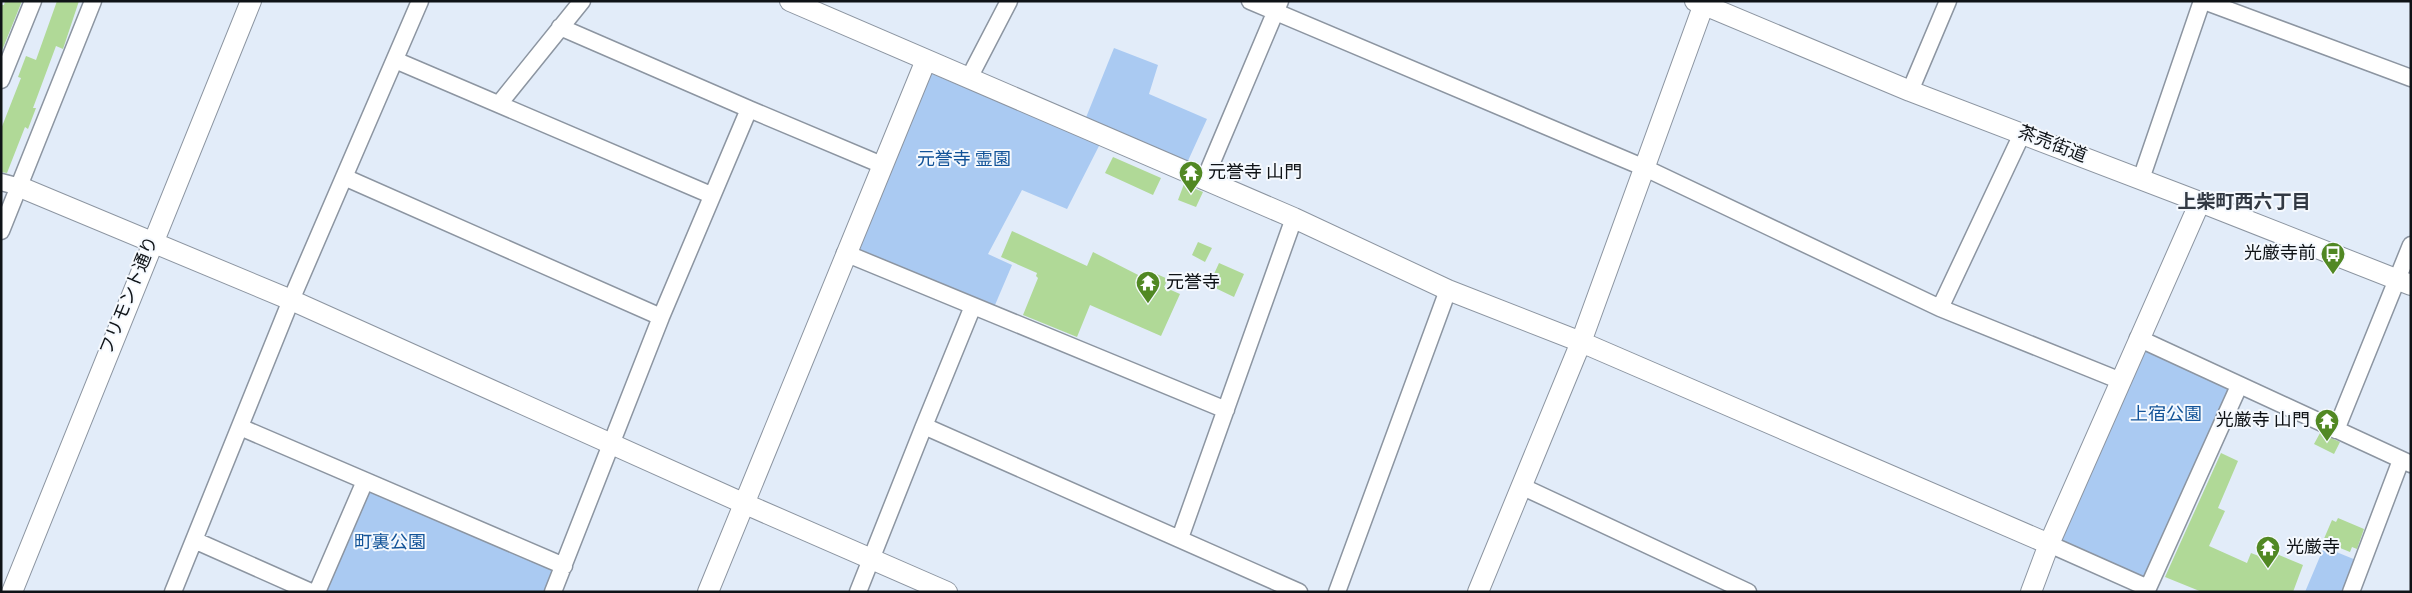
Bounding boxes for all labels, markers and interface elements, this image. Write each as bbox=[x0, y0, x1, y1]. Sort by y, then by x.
street label: 茶売街道 bbox=[2014, 121, 2090, 169]
park label: 元誉寺 霊園 bbox=[917, 149, 1011, 172]
temple icon: 元誉寺 山門 bbox=[1178, 160, 1204, 194]
place label: 元誉寺 山門 bbox=[1208, 162, 1302, 185]
district label: 上柴町西六丁目 bbox=[2177, 191, 2311, 215]
street label: フリモント通り bbox=[96, 233, 164, 359]
bus stop icon: 光厳寺前 bbox=[2320, 241, 2346, 275]
place label: 光厳寺前 bbox=[2244, 243, 2316, 266]
temple icon: 元誉寺 bbox=[1135, 270, 1161, 304]
place label: 元誉寺 bbox=[1166, 272, 1220, 295]
park label: 上宿公園 bbox=[2130, 404, 2202, 427]
temple icon: 光厳寺 山門 bbox=[2314, 408, 2340, 442]
place label: 光厳寺 山門 bbox=[2216, 410, 2310, 433]
park label: 町裏公園 bbox=[354, 532, 426, 555]
temple icon: 光厳寺 bbox=[2255, 535, 2281, 569]
place label: 光厳寺 bbox=[2286, 537, 2340, 560]

